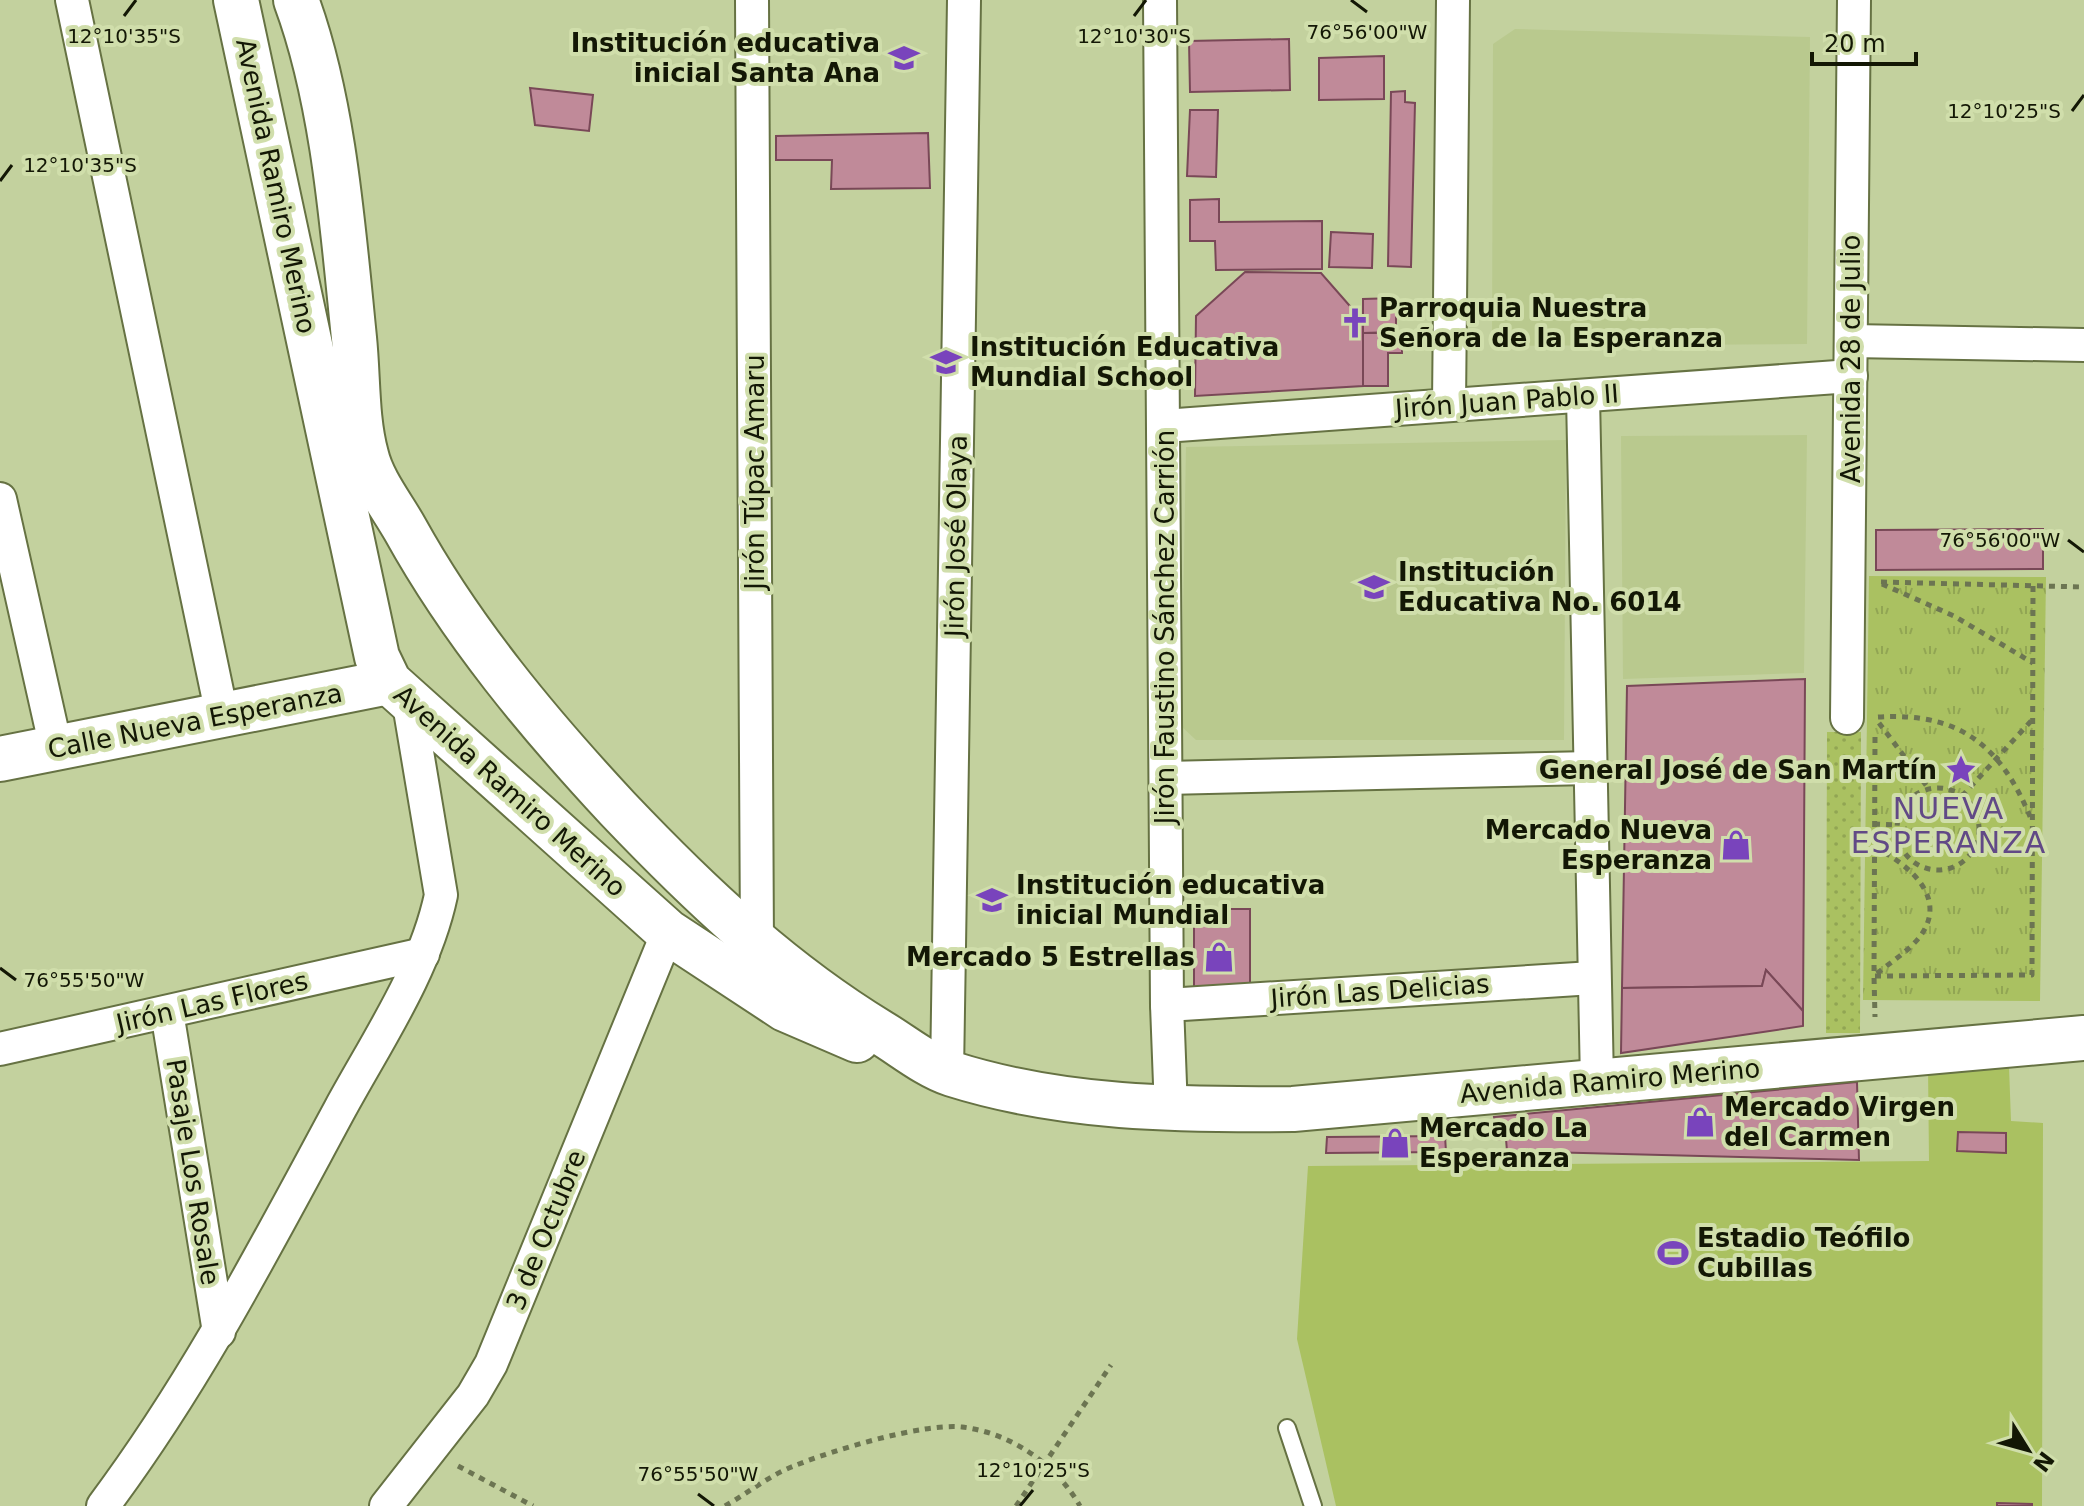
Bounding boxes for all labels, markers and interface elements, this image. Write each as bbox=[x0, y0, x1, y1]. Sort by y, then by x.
scale bar bbox=[1812, 16, 1916, 66]
text: 76°56'00"W bbox=[1307, 20, 1428, 44]
text: 12°10'35"S bbox=[67, 24, 181, 48]
text: 12°10'30"S bbox=[1077, 24, 1191, 48]
place label: Institución educativa inicial Santa Ana bbox=[571, 28, 880, 88]
text: 20 m bbox=[1824, 30, 1886, 58]
street label: Avenida Ramiro Merino bbox=[230, 36, 322, 336]
school or university icon: Institución educativa inicial Santa Ana bbox=[887, 41, 921, 75]
text: 12°10'25"S bbox=[1947, 99, 2061, 123]
text: 12°10'35"S bbox=[23, 153, 137, 177]
street label: Avenida 28 de Julio bbox=[1836, 235, 1866, 483]
place label: Parroquia Nuestra Señora de la Esperanza bbox=[1379, 293, 1723, 353]
church icon: Parroquia Nuestra Señora de la Esperanza bbox=[1338, 306, 1372, 340]
place label: Institución Educativa Mundial School bbox=[970, 332, 1279, 392]
school or university icon: Institución Educativa Mundial School bbox=[929, 345, 963, 379]
street label: Jirón Túpac Amaru bbox=[740, 354, 770, 592]
street label: Jirón Juan Pablo II bbox=[1392, 378, 1620, 424]
street label: Jirón Faustino Sánchez Carrión bbox=[1150, 430, 1180, 826]
street label: Jirón José Olaya bbox=[939, 435, 973, 639]
text: 76°56'00"W bbox=[1940, 528, 2061, 552]
place label: Institución Educativa No. 6014 bbox=[1398, 557, 1682, 617]
school or university icon: Institución Educativa No. 6014 bbox=[1357, 570, 1391, 604]
street label: Calle Nueva Esperanza bbox=[45, 678, 345, 764]
street label: Avenida Ramiro Merino bbox=[388, 679, 632, 903]
place icon: General José de San Martín bbox=[1944, 753, 1978, 787]
place label: General José de San Martín bbox=[1539, 755, 1937, 785]
district label: NUEVA ESPERANZA bbox=[1851, 791, 2047, 860]
place label: Mercado Nueva Esperanza bbox=[1485, 815, 1712, 875]
shop icon: Mercado Nueva Esperanza bbox=[1719, 828, 1753, 862]
place label: Institución educativa inicial Mundial bbox=[1016, 870, 1325, 930]
school or university icon: Institución educativa inicial Mundial bbox=[975, 883, 1009, 917]
shop icon: Mercado 5 Estrellas bbox=[1202, 940, 1236, 974]
place label: Mercado 5 Estrellas bbox=[906, 942, 1195, 972]
street label: Jirón Las Flores bbox=[111, 965, 311, 1039]
text: 76°55'50"W bbox=[24, 968, 145, 992]
street label: Jirón Las Delicias bbox=[1268, 968, 1490, 1014]
street label: Avenida Ramiro Merino bbox=[1459, 1053, 1761, 1109]
street label: Pasaje Los Rosale bbox=[160, 1057, 226, 1287]
place label: Mercado Virgen del Carmen bbox=[1724, 1092, 1955, 1152]
shop icon: Mercado Virgen del Carmen bbox=[1683, 1105, 1717, 1139]
place label: Mercado La Esperanza bbox=[1419, 1113, 1588, 1173]
shop icon: Mercado La Esperanza bbox=[1378, 1126, 1412, 1160]
street label: 3 de Octubre bbox=[500, 1146, 592, 1314]
place label: Estadio Teófilo Cubillas bbox=[1697, 1223, 1910, 1283]
sports icon: Estadio Teófilo Cubillas bbox=[1656, 1236, 1690, 1270]
north arrow bbox=[1988, 1410, 2068, 1490]
text: N bbox=[2028, 1447, 2059, 1477]
text: 12°10'25"S bbox=[976, 1458, 1090, 1482]
text: 76°55'50"W bbox=[638, 1462, 759, 1486]

